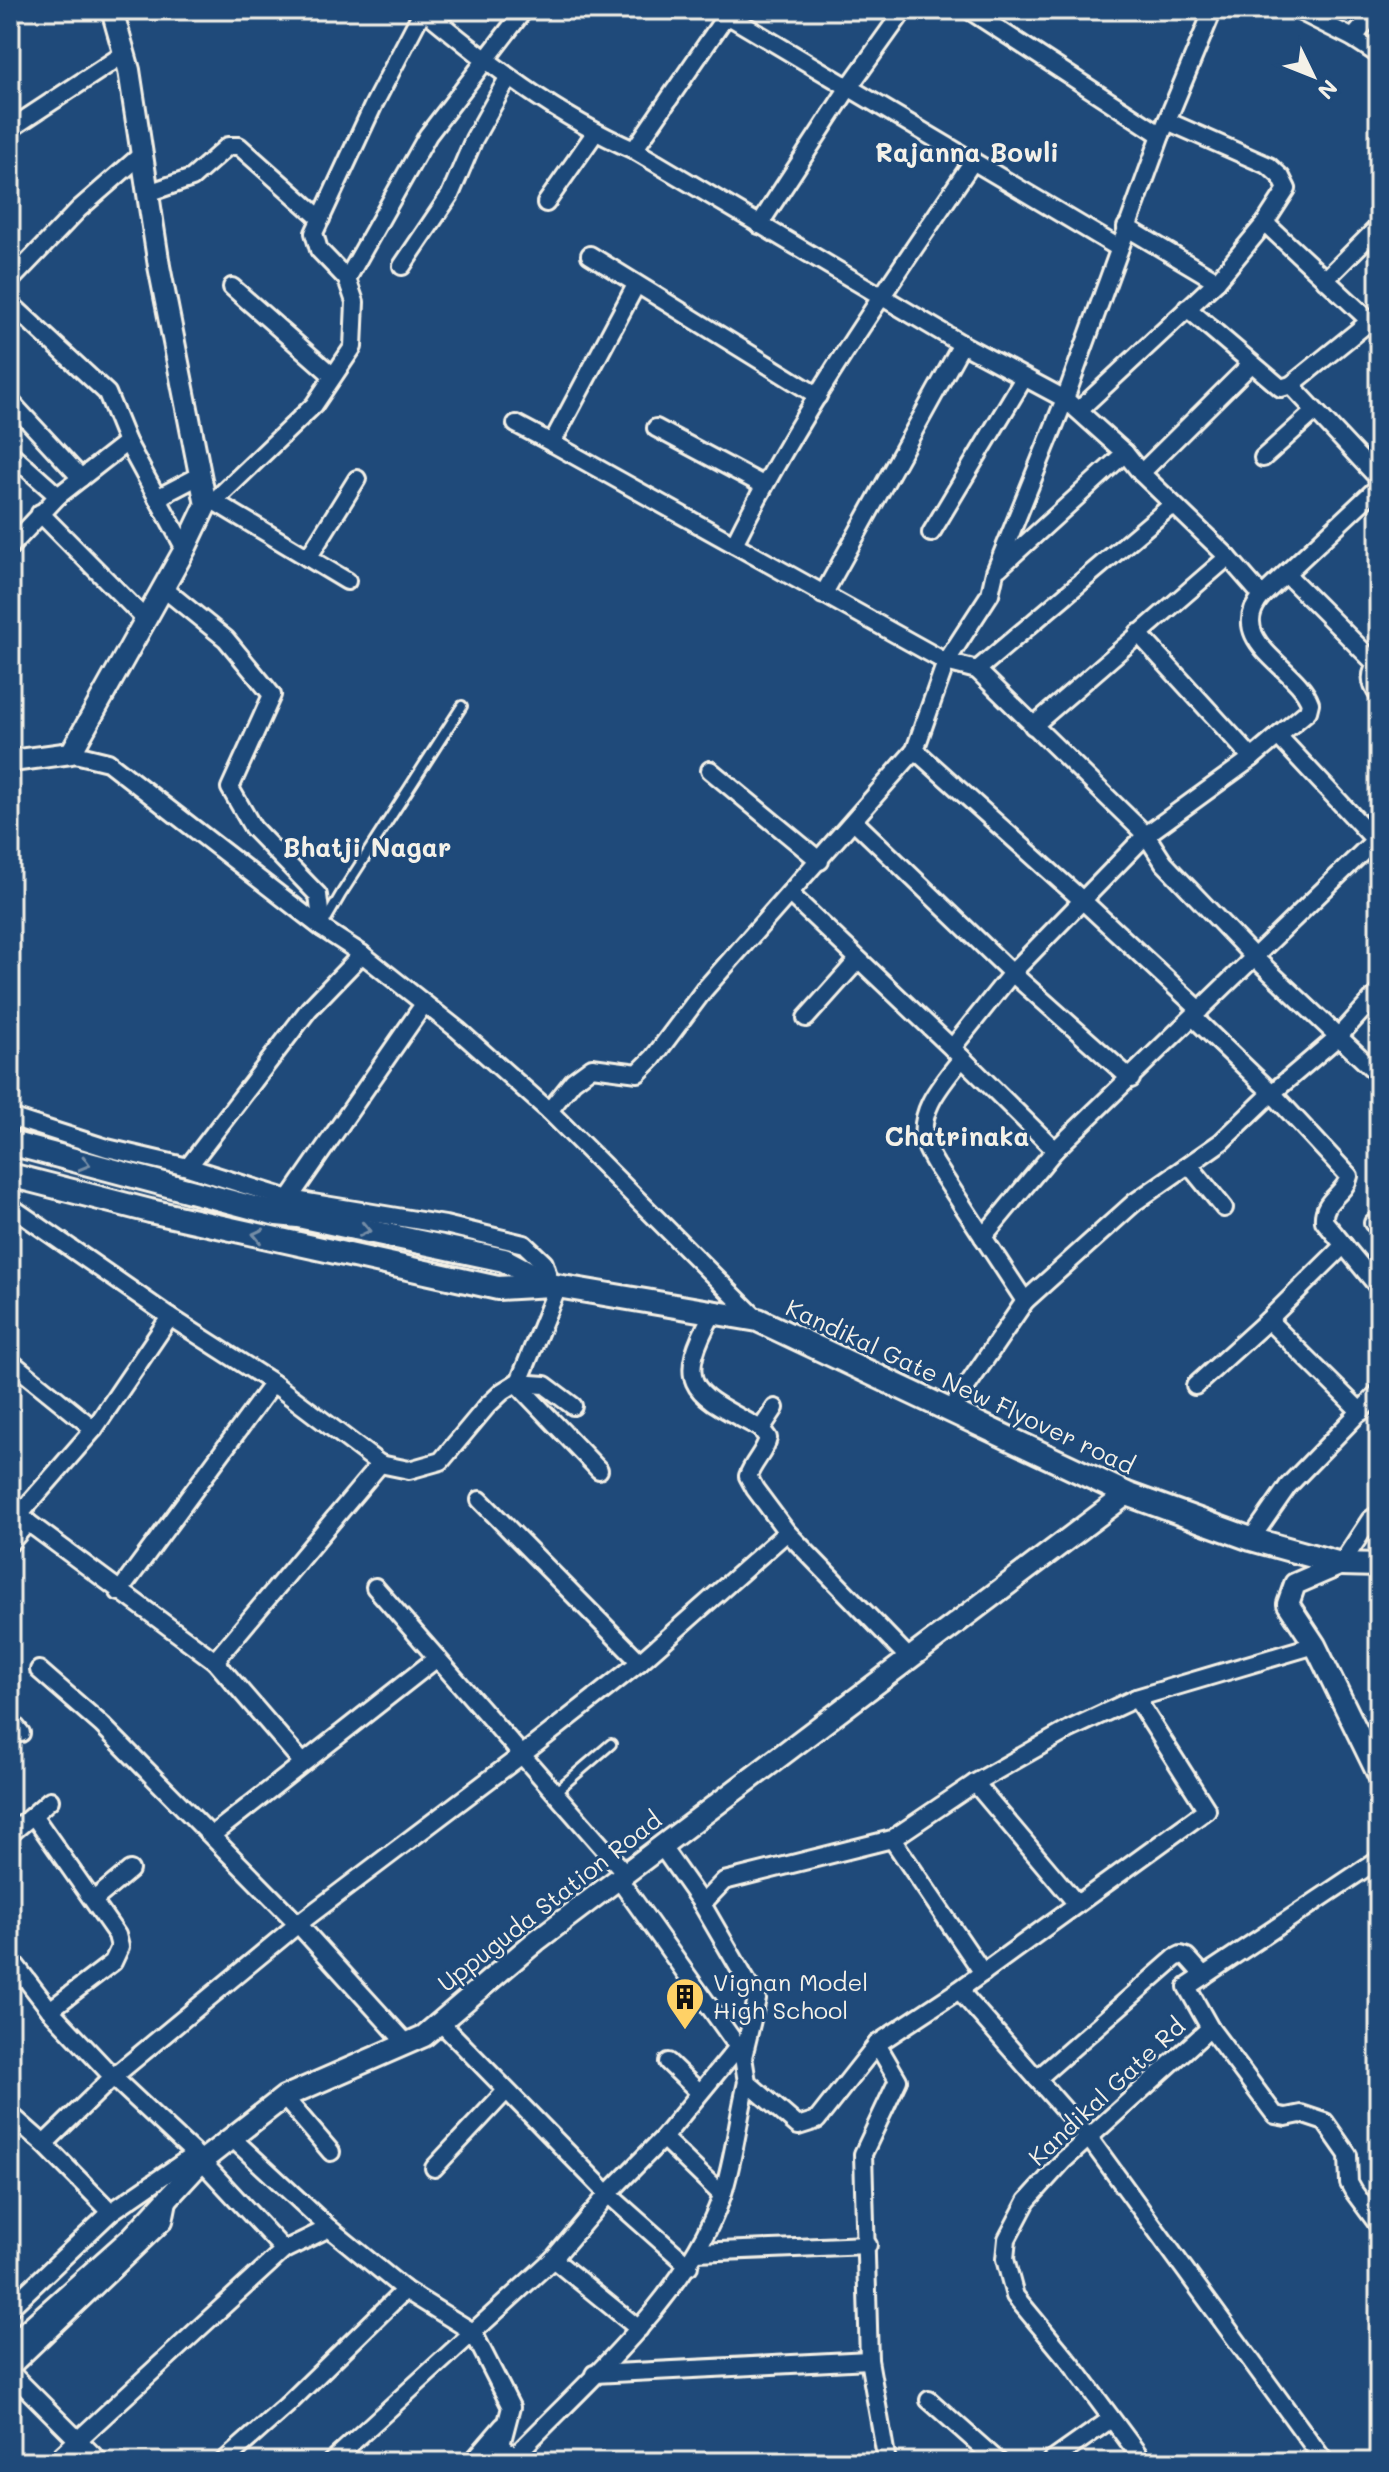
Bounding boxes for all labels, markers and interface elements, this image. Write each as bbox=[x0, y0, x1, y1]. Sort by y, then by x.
north arrow bbox=[1273, 36, 1353, 116]
text: N bbox=[1312, 74, 1344, 106]
district label: Rajanna Bowli bbox=[875, 135, 1059, 169]
district label: Bhatji Nagar bbox=[283, 830, 451, 864]
district label: Chatrinaka bbox=[884, 1119, 1030, 1153]
one-way arrow bbox=[78, 1154, 92, 1171]
one-way arrow bbox=[358, 1221, 371, 1238]
one-way arrow bbox=[252, 1227, 266, 1244]
street label: Kandikal Gate New Flyover road bbox=[781, 1291, 1140, 1480]
street label: Uppuguda Station Road bbox=[431, 1804, 667, 1998]
place label: Vignan Model High School bbox=[713, 1966, 868, 2025]
building icon: Vignan Model High School bbox=[664, 1976, 706, 2031]
street label: Kandikal Gate Rd bbox=[1021, 2010, 1191, 2172]

